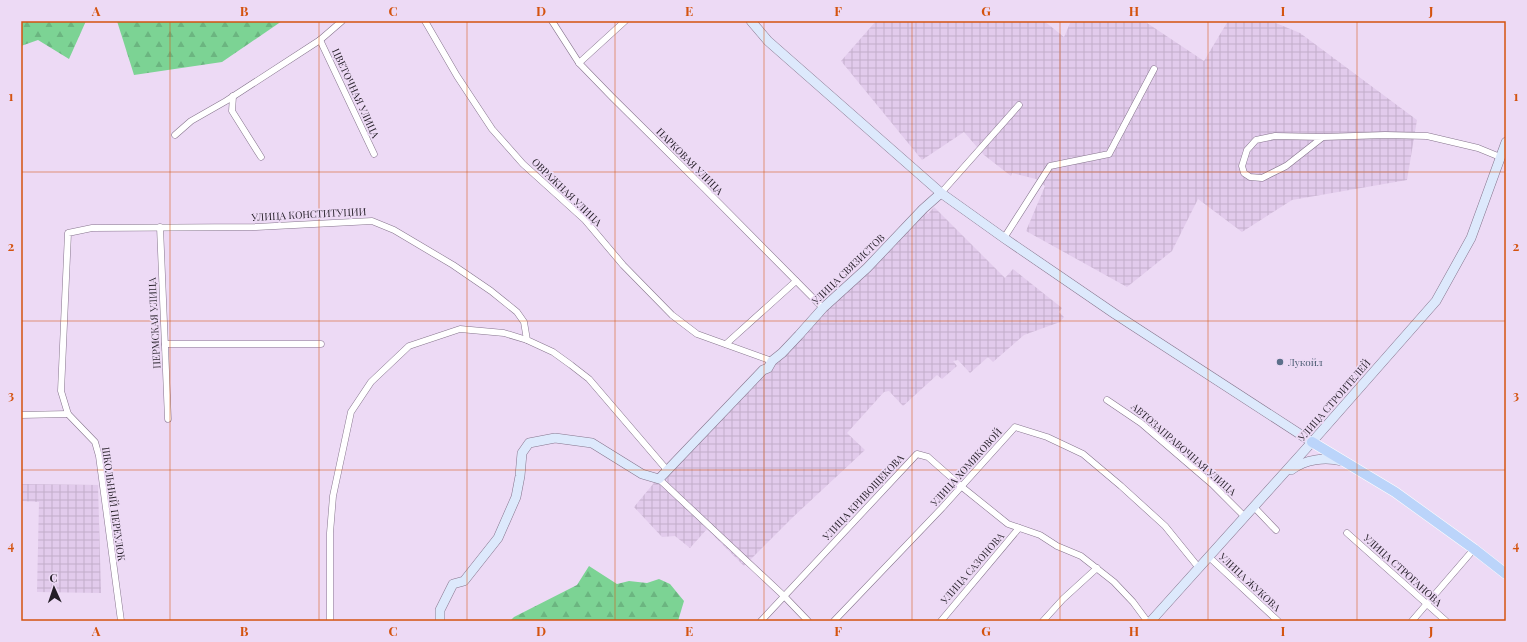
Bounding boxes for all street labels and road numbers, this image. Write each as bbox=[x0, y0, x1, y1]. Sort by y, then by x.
street label: ЦВЕТОЧНАЯ УЛИЦА bbox=[329, 46, 383, 141]
street label: ПАРКОВАЯ УЛИЦА bbox=[653, 124, 727, 198]
street label: ОВРАЖНАЯ УЛИЦА bbox=[529, 155, 606, 230]
street label: УЛИЦА КОНСТИТУЦИИ bbox=[250, 204, 367, 224]
street label: УЛИЦА СВЯЗИСТОВ bbox=[808, 231, 888, 308]
street label: ПЕРМСКАЯ УЛИЦА bbox=[145, 276, 163, 369]
street label: УЛИЦА СТРОИТЕЛЕЙ bbox=[1294, 356, 1374, 445]
street label: АВТОЗАПРАВОЧНАЯ УЛИЦА bbox=[1128, 399, 1240, 499]
street label: УЛИЦА ХОМЯКОВОЙ bbox=[926, 425, 1005, 510]
street label: ШКОЛЬНЫЙ ПЕРЕУЛОК bbox=[99, 446, 129, 562]
street label: УЛИЦА КРИВОЩЕКОВА bbox=[819, 450, 907, 544]
street label: УЛИЦА САЗОНОВА bbox=[936, 529, 1007, 607]
street label: УЛИЦА СТРОГАНОВА bbox=[1360, 530, 1446, 610]
street label: УЛИЦА ЖУКОВА bbox=[1215, 549, 1284, 615]

